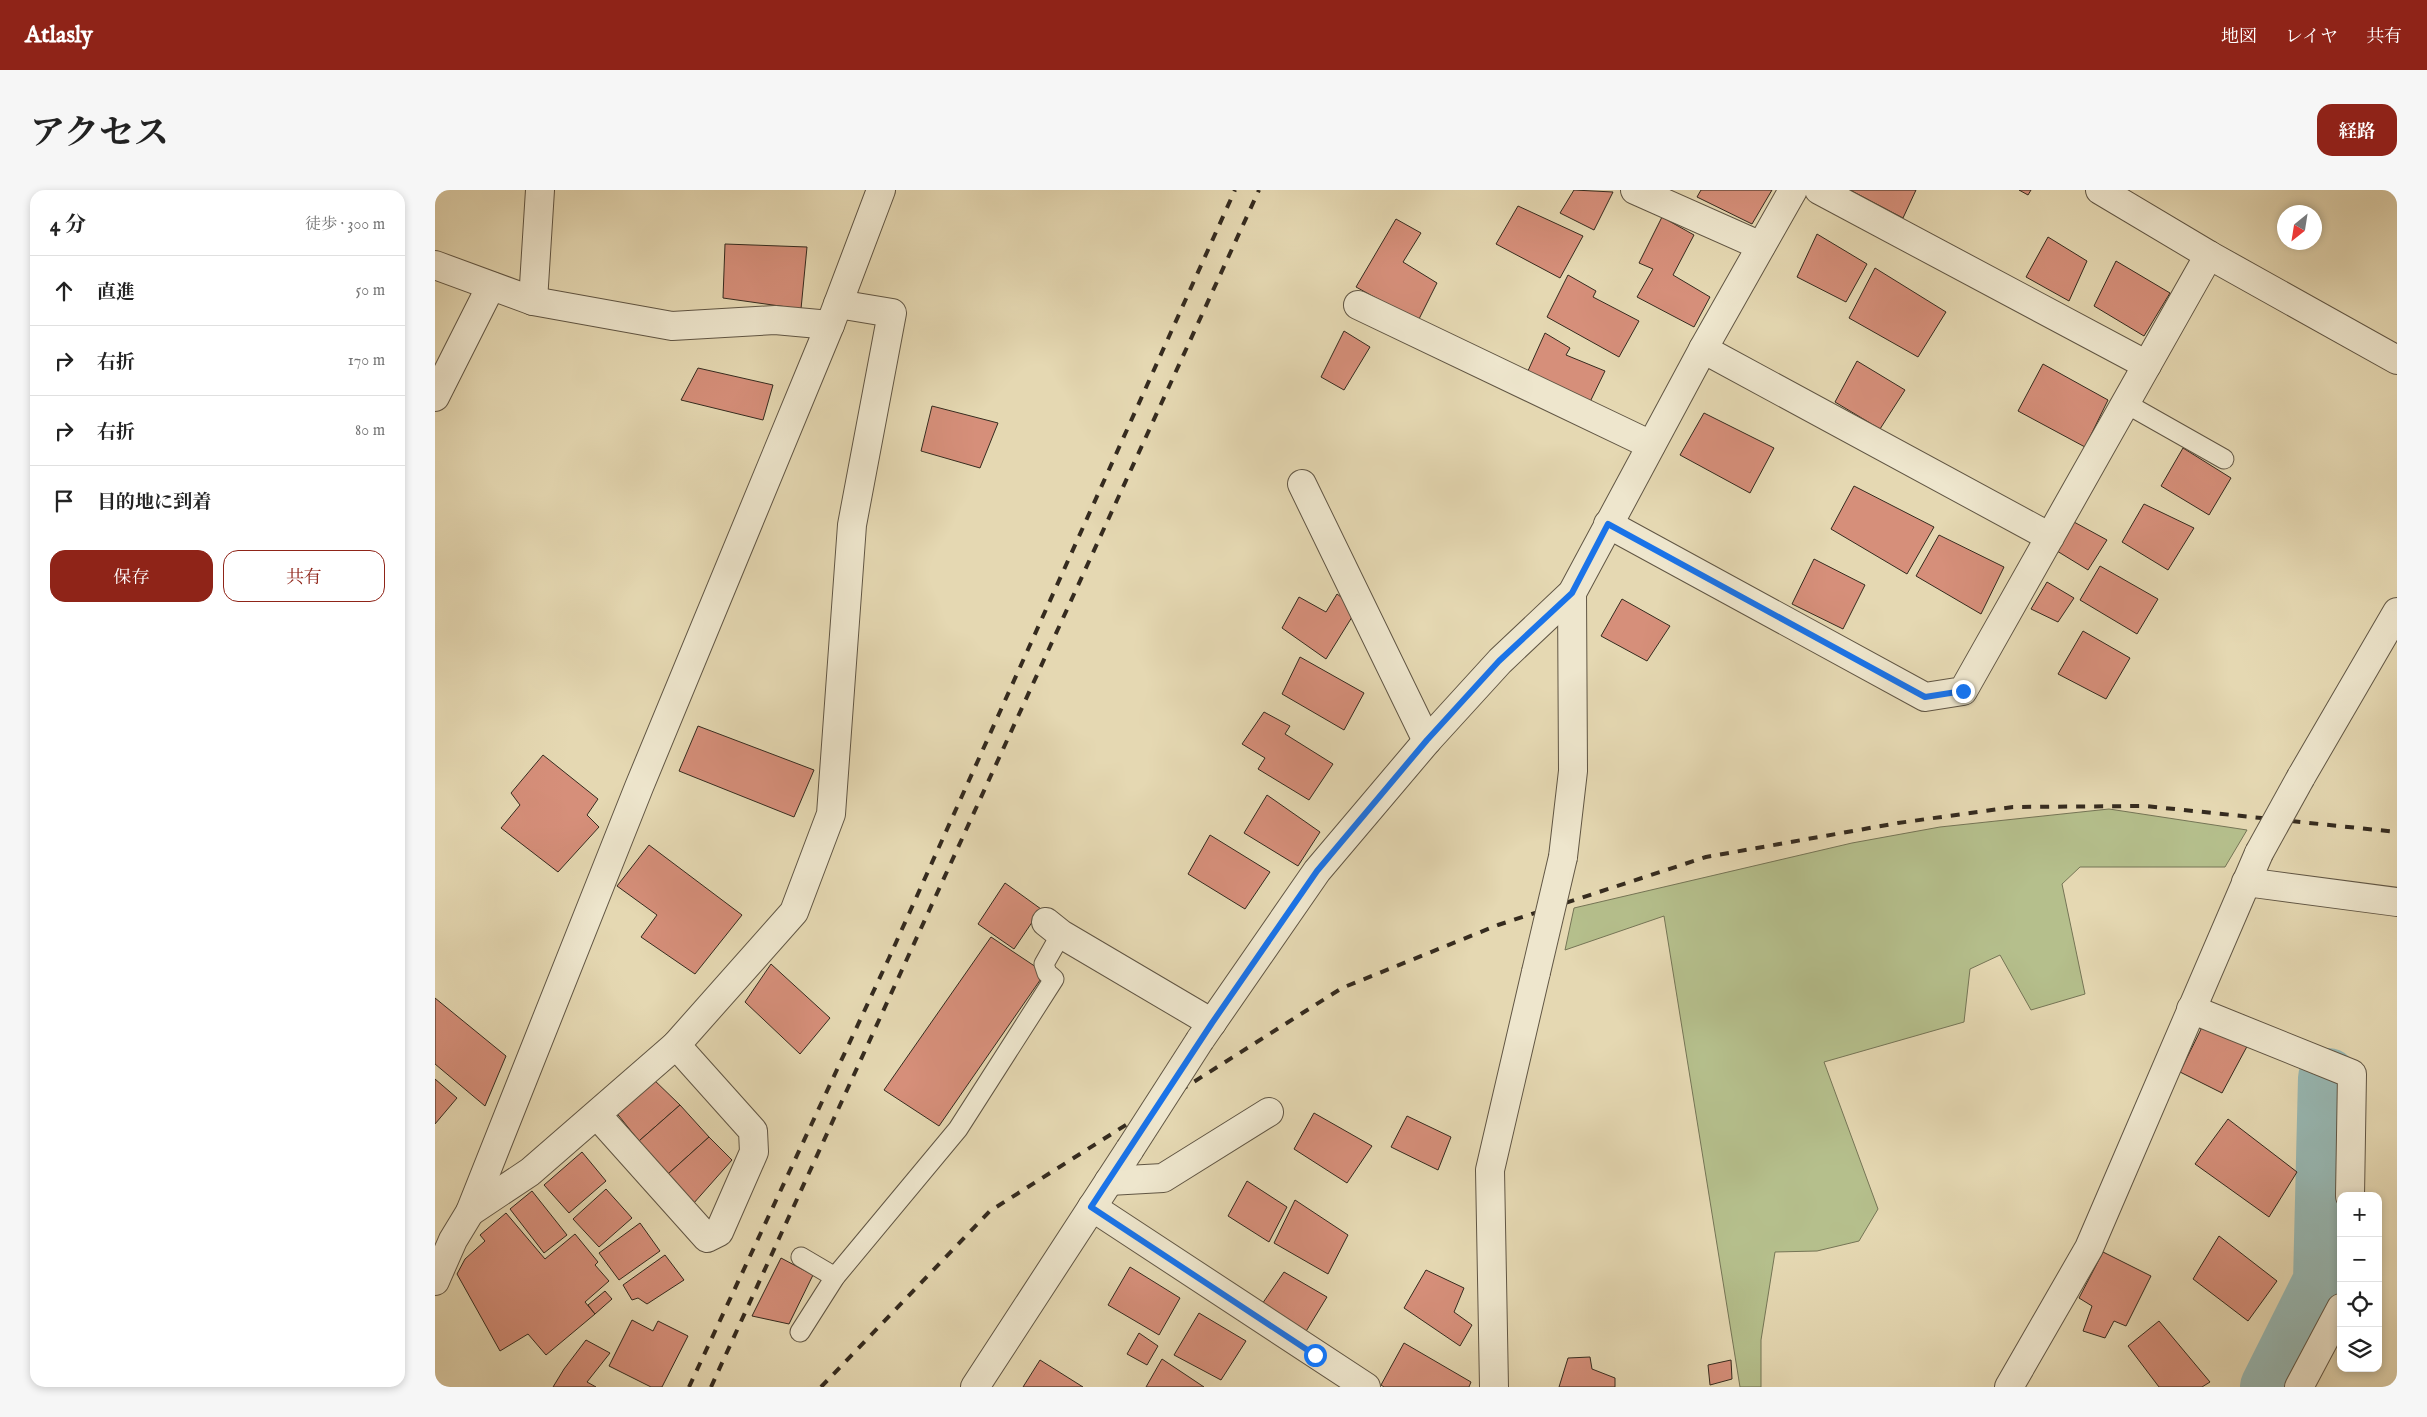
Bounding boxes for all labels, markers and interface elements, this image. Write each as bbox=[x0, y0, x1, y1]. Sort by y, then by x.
text: Atlasly bbox=[25, 20, 93, 51]
text: 地図 bbox=[2221, 26, 2257, 49]
text: レイヤ bbox=[2285, 26, 2338, 49]
text: 共有 bbox=[2366, 26, 2402, 49]
button: 経路 bbox=[2317, 104, 2397, 156]
text: アクセス bbox=[30, 112, 169, 157]
north arrow bbox=[2277, 205, 2322, 250]
text: 4 分 bbox=[50, 212, 86, 239]
text: 徒歩 · 300 m bbox=[305, 215, 385, 235]
icon: ahead bbox=[50, 277, 78, 305]
text: 直進 bbox=[97, 281, 135, 305]
text: 50 m bbox=[356, 281, 385, 301]
icon: right bbox=[50, 347, 78, 375]
text: 右折 bbox=[97, 351, 135, 375]
text: 170 m bbox=[348, 351, 385, 371]
icon: right bbox=[50, 417, 78, 445]
text: 右折 bbox=[97, 421, 135, 445]
text: 80 m bbox=[355, 421, 385, 441]
icon: arrive bbox=[50, 487, 78, 515]
text: 目的地に到着 bbox=[97, 491, 211, 515]
button: 保存 bbox=[50, 550, 213, 602]
button: 共有 bbox=[223, 550, 385, 602]
route end bbox=[1952, 680, 1975, 703]
map controls bbox=[2337, 1192, 2382, 1372]
button: + bbox=[2337, 1192, 2382, 1237]
button: − bbox=[2337, 1237, 2382, 1282]
button: locate bbox=[2337, 1282, 2382, 1327]
button: layers bbox=[2337, 1327, 2382, 1372]
route start bbox=[1304, 1344, 1327, 1367]

